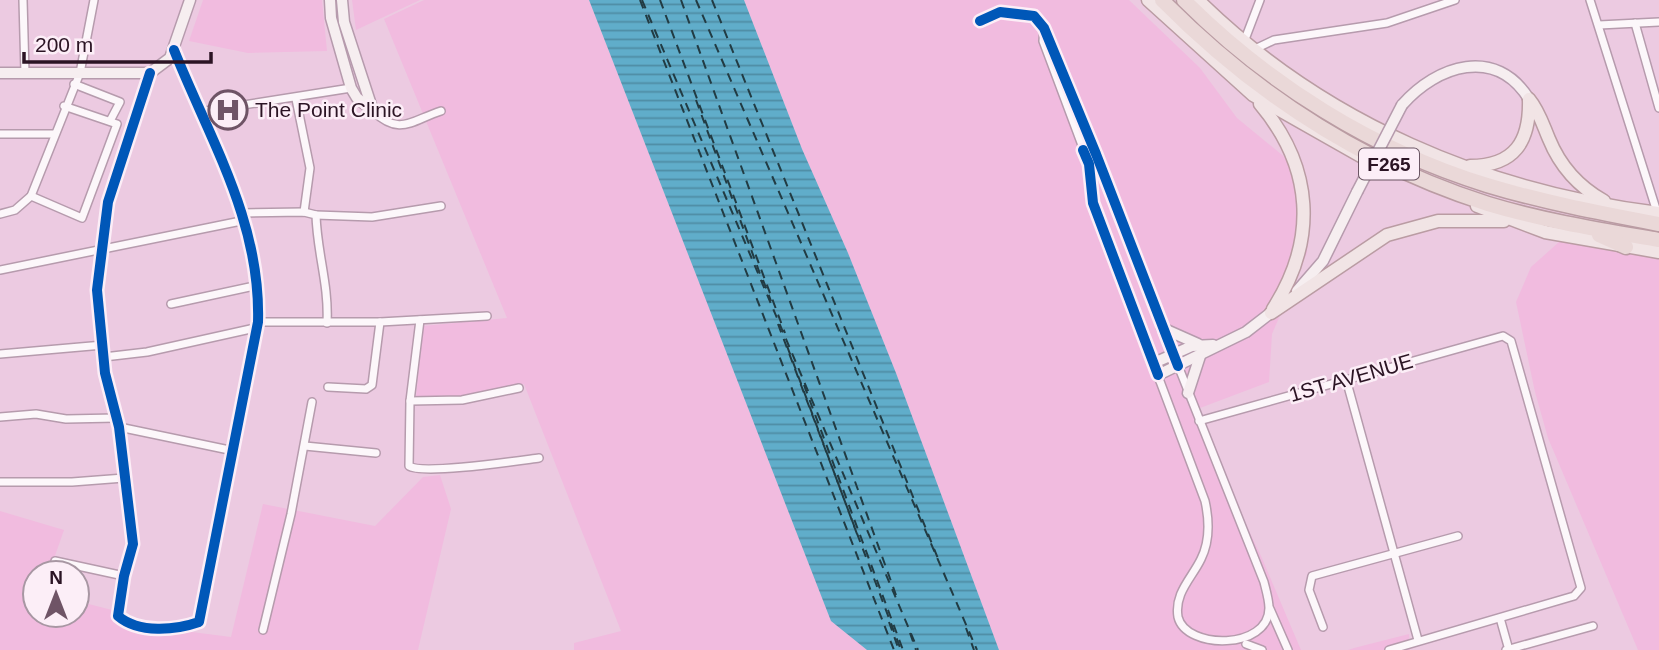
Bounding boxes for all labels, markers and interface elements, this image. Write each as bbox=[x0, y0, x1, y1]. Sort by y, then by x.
scale bar bbox=[24, 21, 212, 65]
text: 200 m bbox=[35, 33, 93, 56]
hospital icon: The Point Clinic bbox=[207, 89, 249, 131]
place label: The Point Clinic bbox=[255, 98, 402, 121]
road number: F265 bbox=[1359, 148, 1419, 180]
street label: 1ST AVENUE bbox=[1286, 349, 1415, 406]
north arrow bbox=[21, 559, 91, 629]
text: N bbox=[49, 567, 63, 588]

